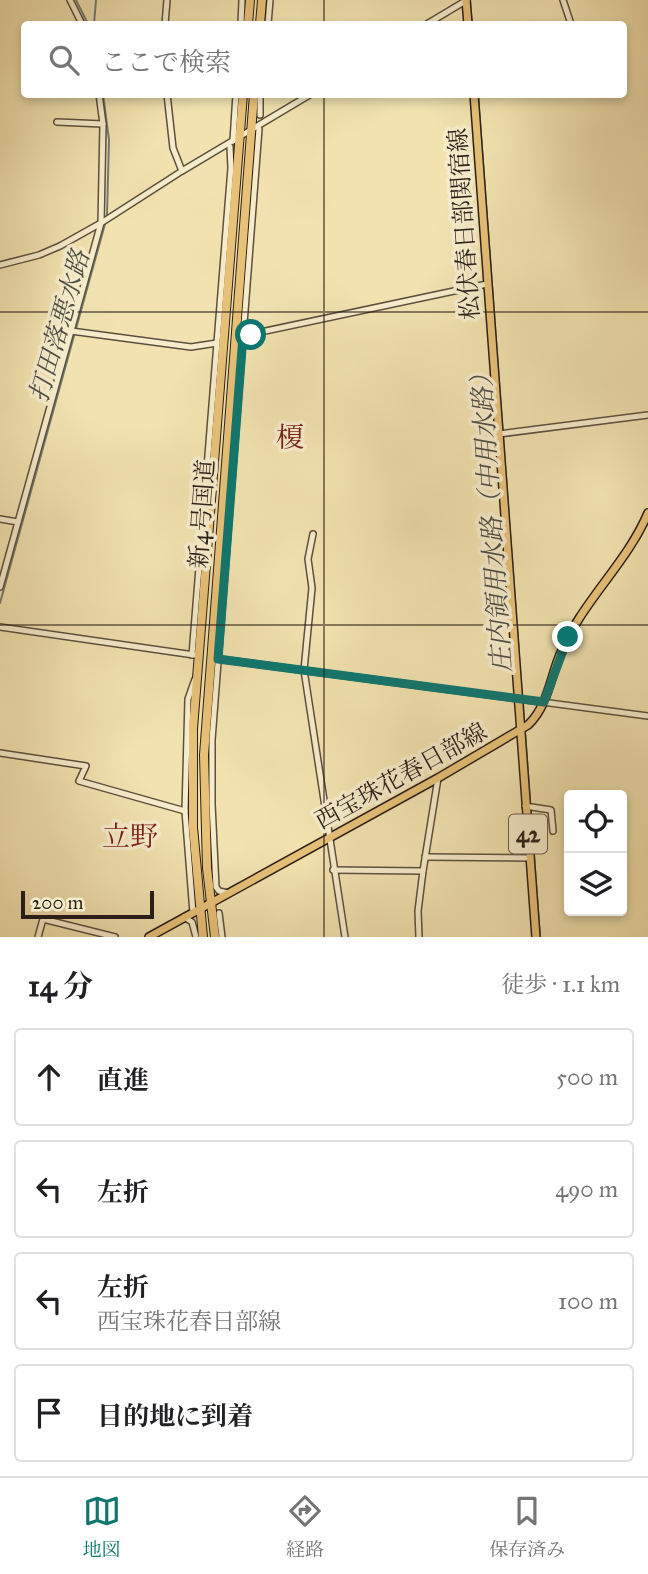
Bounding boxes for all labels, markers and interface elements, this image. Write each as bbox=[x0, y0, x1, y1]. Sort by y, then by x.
search box bbox=[21, 21, 627, 98]
icon: search bbox=[45, 41, 83, 79]
text: ここで検索 bbox=[101, 46, 231, 78]
street label: 松伏春日部関宿線 bbox=[442, 127, 486, 321]
water label: 打田落悪水路 bbox=[22, 245, 96, 405]
route start bbox=[235, 319, 266, 350]
water label: 庄内領用水路（中用水路） bbox=[464, 360, 518, 674]
district label: 榎 bbox=[276, 420, 304, 455]
street label: 新4号国道 bbox=[183, 458, 221, 570]
route end bbox=[552, 621, 583, 652]
street label: 西宝珠花春日部線 bbox=[310, 716, 492, 836]
map controls bbox=[564, 790, 627, 916]
button: locate bbox=[564, 790, 627, 853]
road number: 42 bbox=[509, 814, 547, 854]
district label: 立野 bbox=[102, 819, 158, 854]
button: layers bbox=[564, 853, 627, 916]
scale bar bbox=[21, 888, 154, 920]
text: 200 m bbox=[32, 891, 84, 914]
text: 14 分 bbox=[28, 968, 93, 1004]
text: 徒歩 · 1.1 km bbox=[501, 970, 620, 998]
icon: ahead bbox=[30, 1058, 68, 1096]
text: 500 m bbox=[556, 1063, 618, 1091]
text: 直進 bbox=[97, 1064, 149, 1096]
icon: left bbox=[30, 1170, 68, 1208]
text: 490 m bbox=[555, 1175, 618, 1203]
text: 左折 bbox=[97, 1176, 149, 1208]
text: 左折 bbox=[97, 1271, 149, 1303]
icon: left bbox=[30, 1282, 68, 1320]
text: 100 m bbox=[558, 1287, 618, 1315]
text: 西宝珠花春日部線 bbox=[97, 1307, 281, 1335]
icon: arrive bbox=[30, 1394, 68, 1432]
text: 目的地に到着 bbox=[97, 1400, 253, 1432]
tab: 地図 bbox=[83, 1492, 121, 1561]
tab: 経路 bbox=[286, 1492, 324, 1561]
tab: 保存済み bbox=[489, 1492, 565, 1561]

